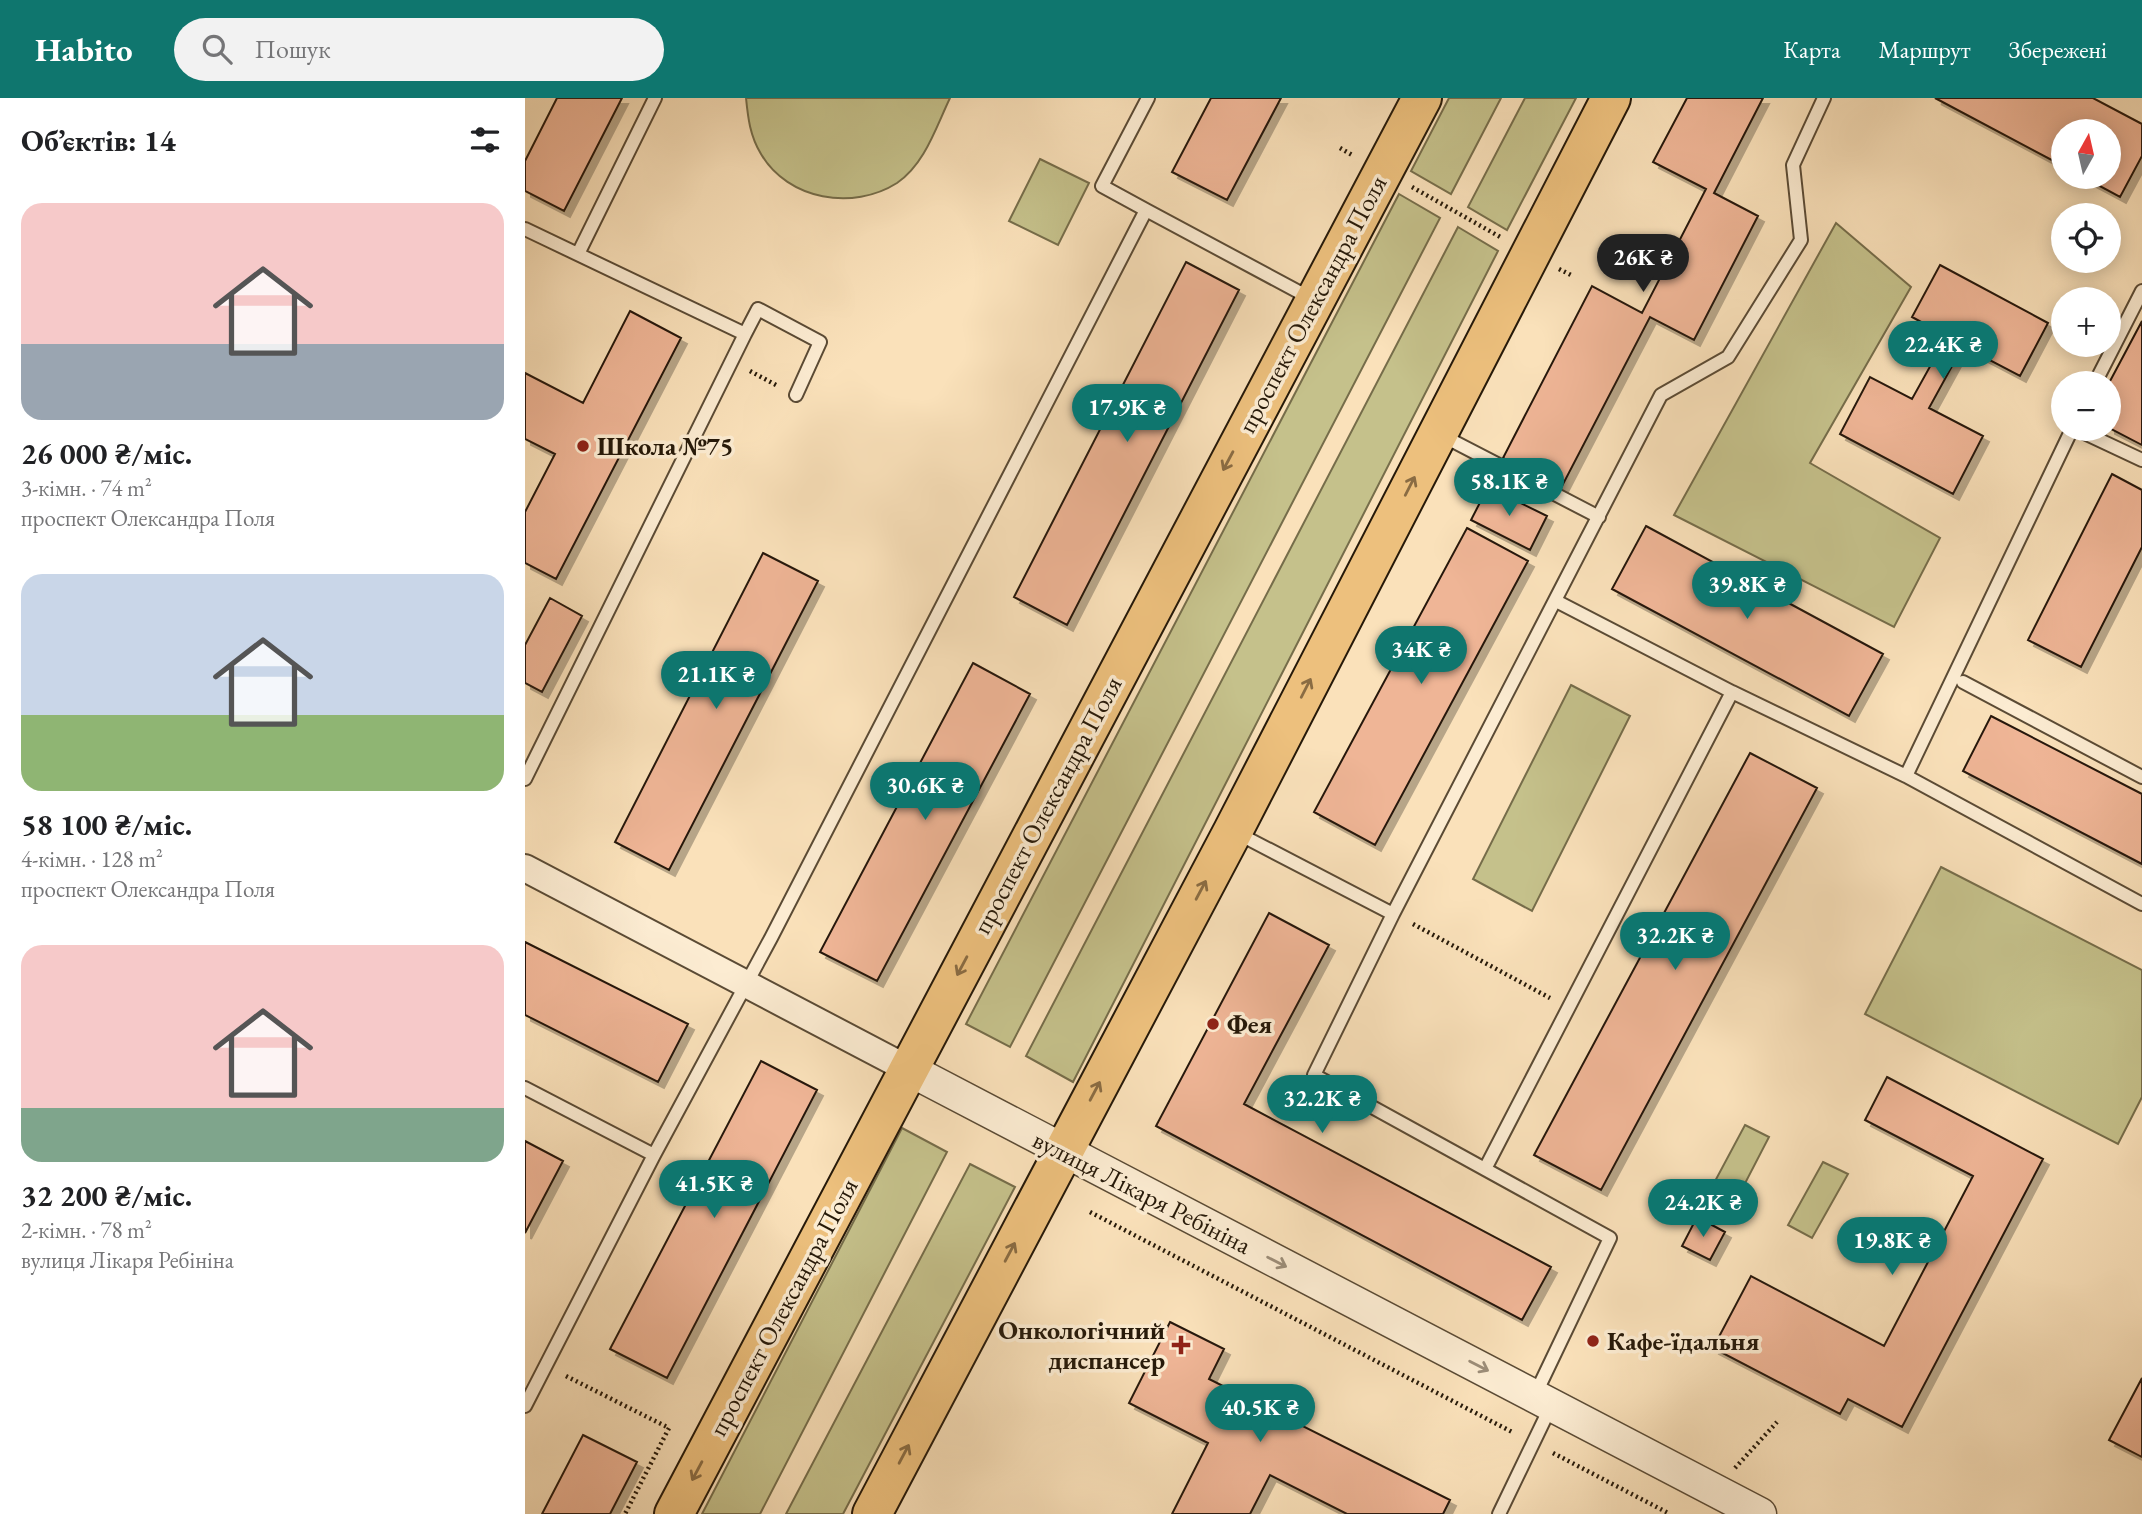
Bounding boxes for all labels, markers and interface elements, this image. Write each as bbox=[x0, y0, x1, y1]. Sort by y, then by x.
search box bbox=[174, 18, 664, 81]
text: Habito bbox=[35, 28, 132, 71]
icon: search bbox=[198, 30, 236, 68]
text: Пошук bbox=[254, 32, 331, 66]
text: Карта bbox=[1783, 34, 1841, 65]
text: Маршрут bbox=[1879, 34, 1971, 65]
text: Збережені bbox=[2009, 34, 2107, 65]
north arrow bbox=[2051, 119, 2121, 189]
map controls bbox=[2051, 119, 2121, 441]
text: Об’єктів: 14 bbox=[21, 121, 176, 160]
icon: filters bbox=[466, 121, 504, 159]
street label: проспект Олександра Поля bbox=[1230, 169, 1394, 439]
button: locate bbox=[2051, 203, 2121, 273]
pin: 26K ₴ bbox=[1594, 234, 1692, 294]
text: 26K ₴ bbox=[1613, 242, 1673, 272]
icon: home bbox=[200, 248, 326, 374]
button: + bbox=[2051, 287, 2121, 357]
pin: 22.4K ₴ bbox=[1878, 322, 2008, 381]
text: 22.4K ₴ bbox=[1904, 329, 1982, 359]
button: − bbox=[2051, 371, 2121, 441]
pin: 17.9K ₴ bbox=[1062, 384, 1192, 444]
text: 17.9K ₴ bbox=[1088, 392, 1166, 422]
place label: Школа №75 bbox=[597, 429, 733, 463]
text: 26 000 ₴/міс. bbox=[21, 434, 192, 473]
marker: Школа №75 bbox=[575, 438, 591, 454]
one-way arrow bbox=[1221, 450, 1234, 471]
pin: 58.1K ₴ bbox=[1444, 458, 1574, 518]
text: 58.1K ₴ bbox=[1470, 466, 1548, 496]
text: 3-кімн. · 74 m² bbox=[21, 473, 152, 503]
one-way arrow bbox=[1404, 476, 1418, 497]
text: проспект Олександра Поля bbox=[21, 503, 275, 533]
pin: 39.8K ₴ bbox=[1682, 561, 1812, 621]
text: 39.8K ₴ bbox=[1708, 569, 1786, 599]
icon: home bbox=[200, 619, 326, 745]
pin: 34K ₴ bbox=[1372, 626, 1470, 686]
text: 34K ₴ bbox=[1391, 634, 1451, 664]
pin: 21.1K ₴ bbox=[651, 652, 781, 711]
text: 21.1K ₴ bbox=[677, 659, 755, 689]
street label: проспект Олександра Поля bbox=[965, 670, 1129, 940]
one-way arrow bbox=[1300, 678, 1313, 699]
pin: 30.6K ₴ bbox=[860, 762, 990, 822]
text: 30.6K ₴ bbox=[886, 770, 964, 800]
text: 58 100 ₴/міс. bbox=[21, 805, 192, 844]
text: 4-кімн. · 128 m² bbox=[21, 844, 163, 874]
text: проспект Олександра Поля bbox=[21, 874, 275, 904]
one-way arrow bbox=[1195, 880, 1209, 901]
pin: 32.2K ₴ bbox=[1610, 912, 1740, 972]
text: 32.2K ₴ bbox=[1636, 920, 1714, 950]
one-way arrow bbox=[955, 955, 969, 975]
icon: home bbox=[200, 990, 326, 1116]
place label: Фея bbox=[1227, 1007, 1272, 1041]
marker: Фея bbox=[1205, 1016, 1221, 1032]
pin: 32.2K ₴ bbox=[1257, 1076, 1387, 1135]
one-way arrow bbox=[1089, 1081, 1103, 1102]
text: 32.2K ₴ bbox=[1283, 1083, 1361, 1113]
street label: вулиця Лікаря Ребініна bbox=[1027, 1122, 1257, 1262]
pin: 41.5K ₴ bbox=[649, 1160, 779, 1220]
text: 41.5K ₴ bbox=[675, 1168, 753, 1198]
street label: проспект Олександра Поля bbox=[701, 1172, 865, 1442]
text: 32 200 ₴/міс. bbox=[21, 1176, 192, 1215]
pin: 24.2K ₴ bbox=[1638, 1180, 1768, 1239]
text: 24.2K ₴ bbox=[1664, 1187, 1742, 1217]
text: 2-кімн. · 78 m² bbox=[21, 1215, 152, 1245]
pin: 19.8K ₴ bbox=[1827, 1218, 1957, 1277]
text: 19.8K ₴ bbox=[1853, 1225, 1931, 1255]
one-way arrow bbox=[1004, 1242, 1017, 1263]
text: вулиця Лікаря Ребініна bbox=[21, 1245, 234, 1275]
one-way arrow bbox=[1266, 1255, 1286, 1269]
place label: Онкологічний диспансер bbox=[998, 1313, 1165, 1377]
place label: Кафе-їдальня bbox=[1607, 1324, 1760, 1358]
marker: Кафе-їдальня bbox=[1585, 1333, 1601, 1349]
marker: Онкологічний диспансер bbox=[1171, 1335, 1191, 1355]
one-way arrow bbox=[1468, 1359, 1489, 1373]
pin: 40.5K ₴ bbox=[1195, 1384, 1325, 1444]
text: 40.5K ₴ bbox=[1221, 1392, 1299, 1422]
one-way arrow bbox=[897, 1444, 911, 1464]
one-way arrow bbox=[690, 1460, 704, 1481]

